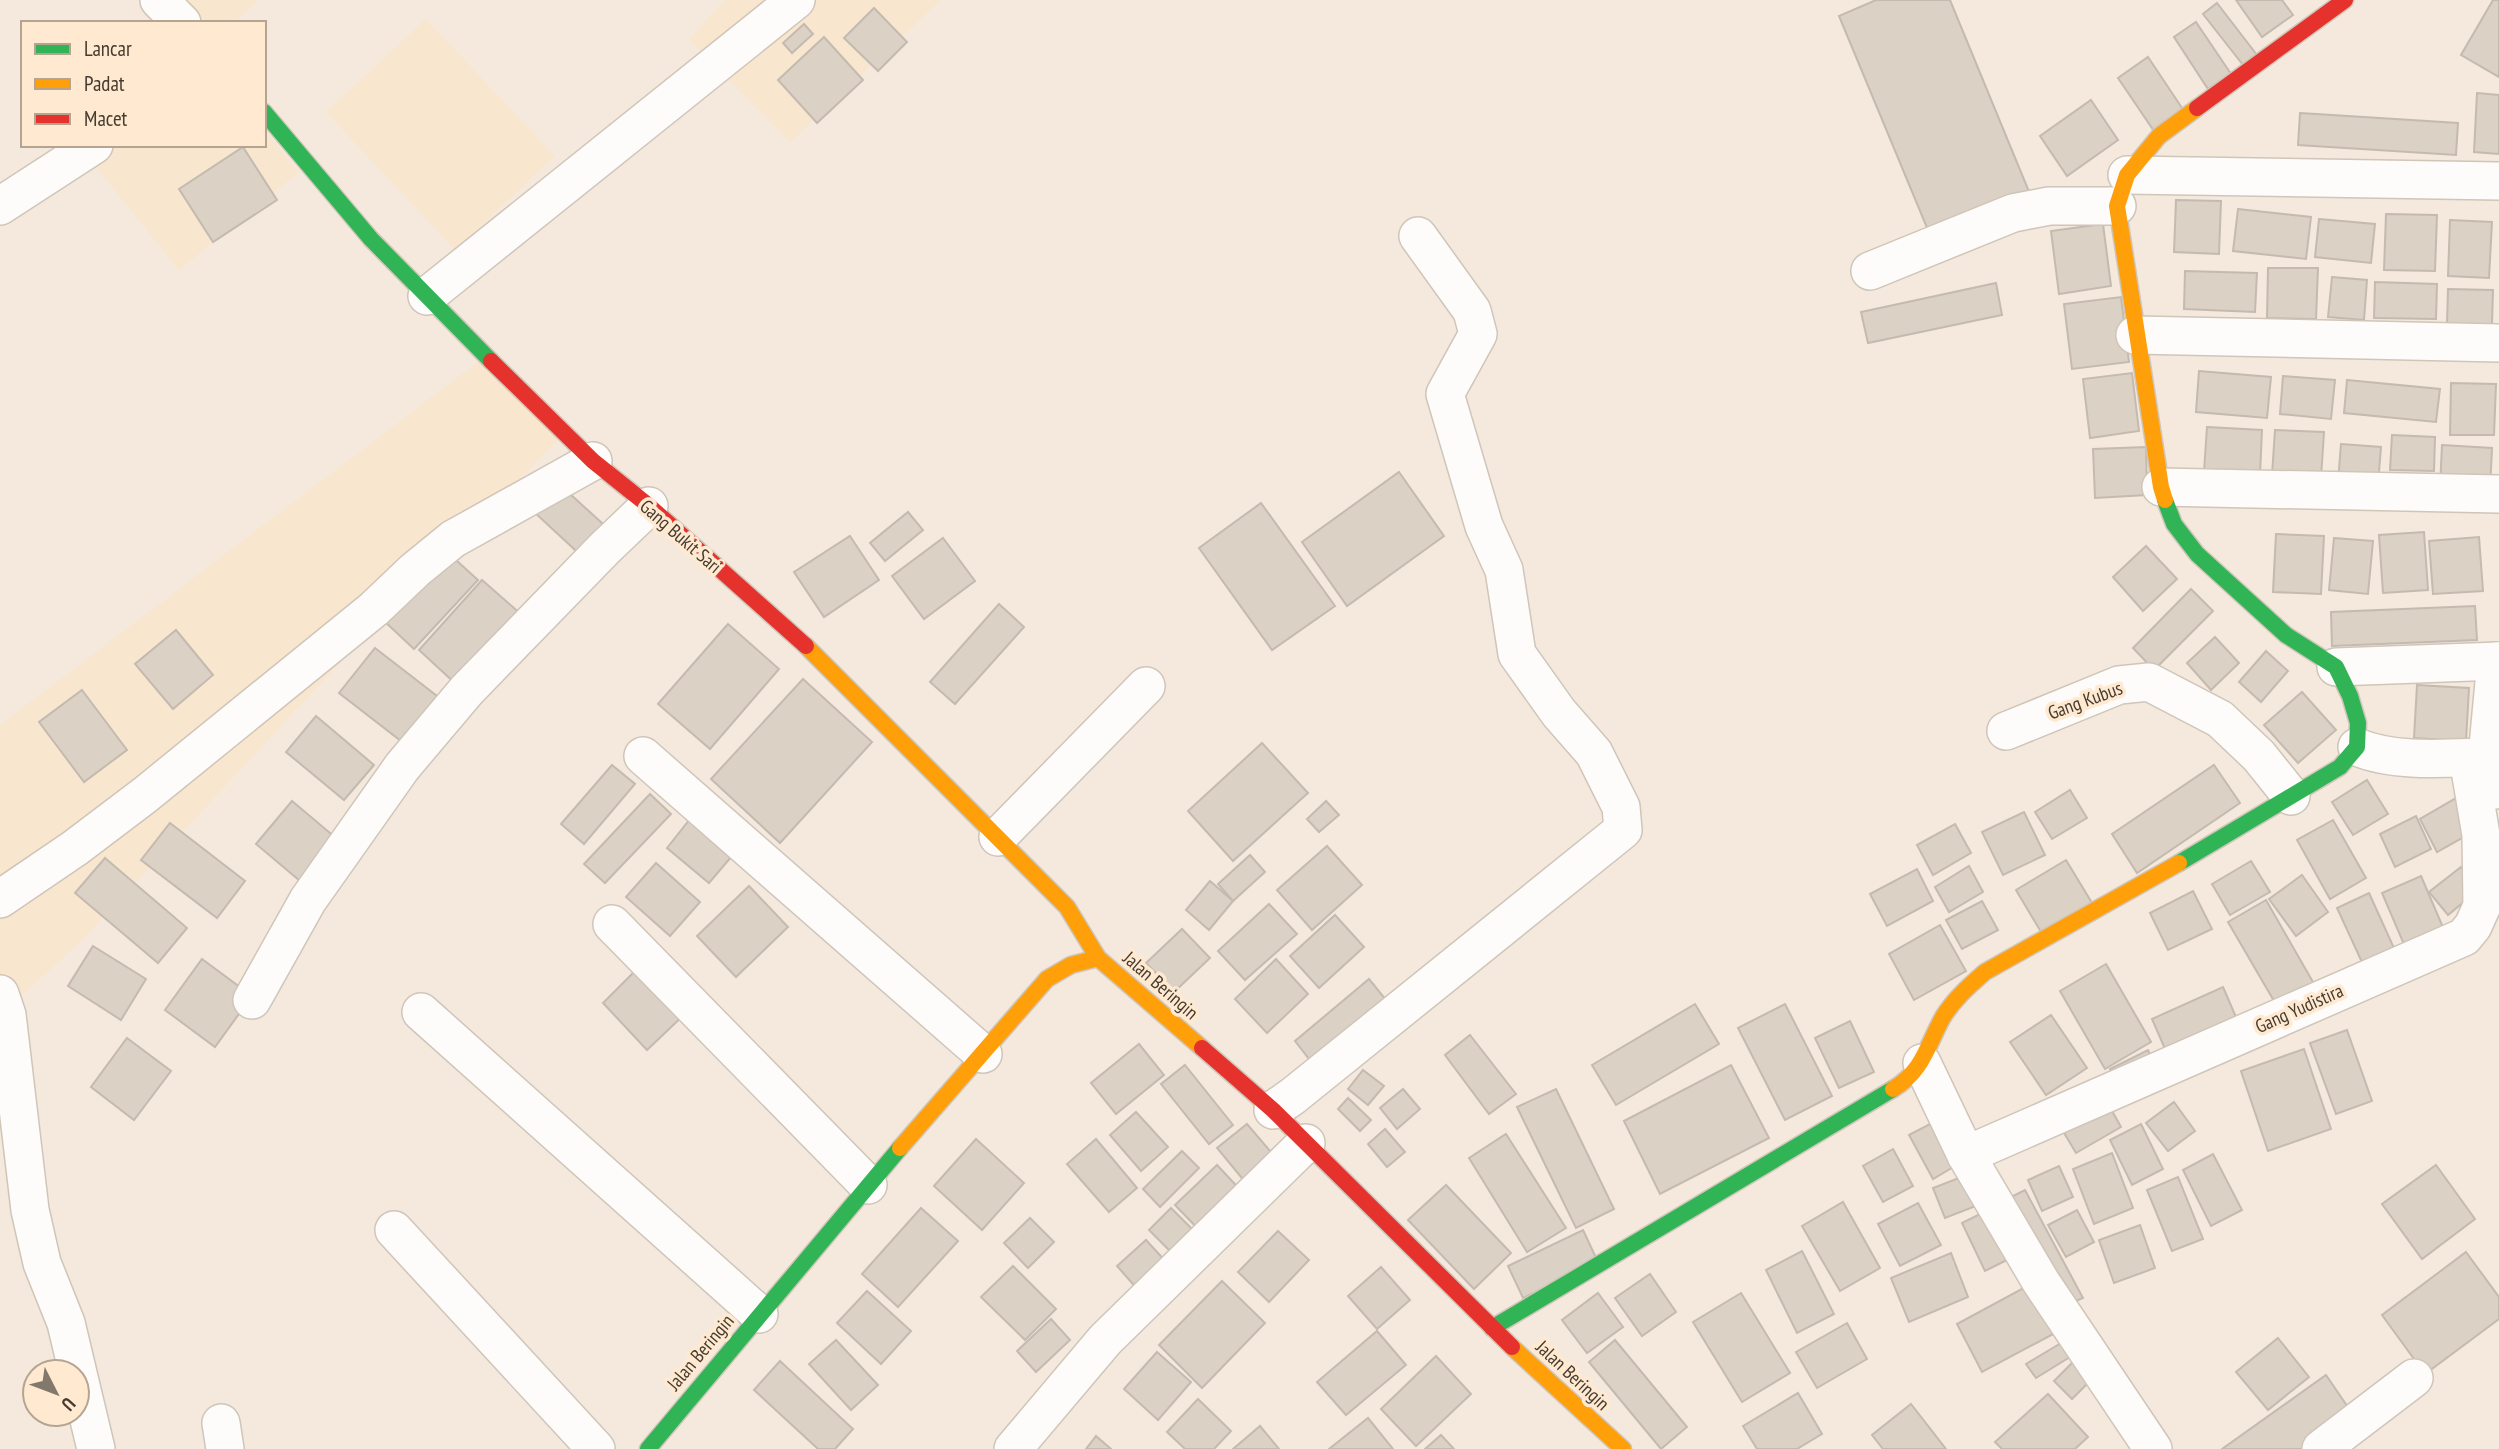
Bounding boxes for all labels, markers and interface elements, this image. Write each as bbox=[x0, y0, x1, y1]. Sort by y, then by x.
legend bbox=[21, 21, 266, 147]
text: Lancar bbox=[84, 35, 132, 62]
text: Padat bbox=[84, 70, 125, 97]
text: Macet bbox=[84, 105, 128, 132]
street label: Gang Bukit Sari bbox=[635, 494, 727, 578]
street label: Gang Kubus bbox=[2044, 675, 2126, 725]
street label: Jalan Beringin bbox=[1118, 945, 1203, 1024]
street label: Gang Yudistira bbox=[2251, 978, 2347, 1038]
street label: Jalan Beringin bbox=[661, 1309, 739, 1396]
street label: Jalan Beringin bbox=[1531, 1334, 1615, 1415]
north arrow bbox=[21, 1358, 91, 1428]
text: U bbox=[56, 1393, 81, 1416]

